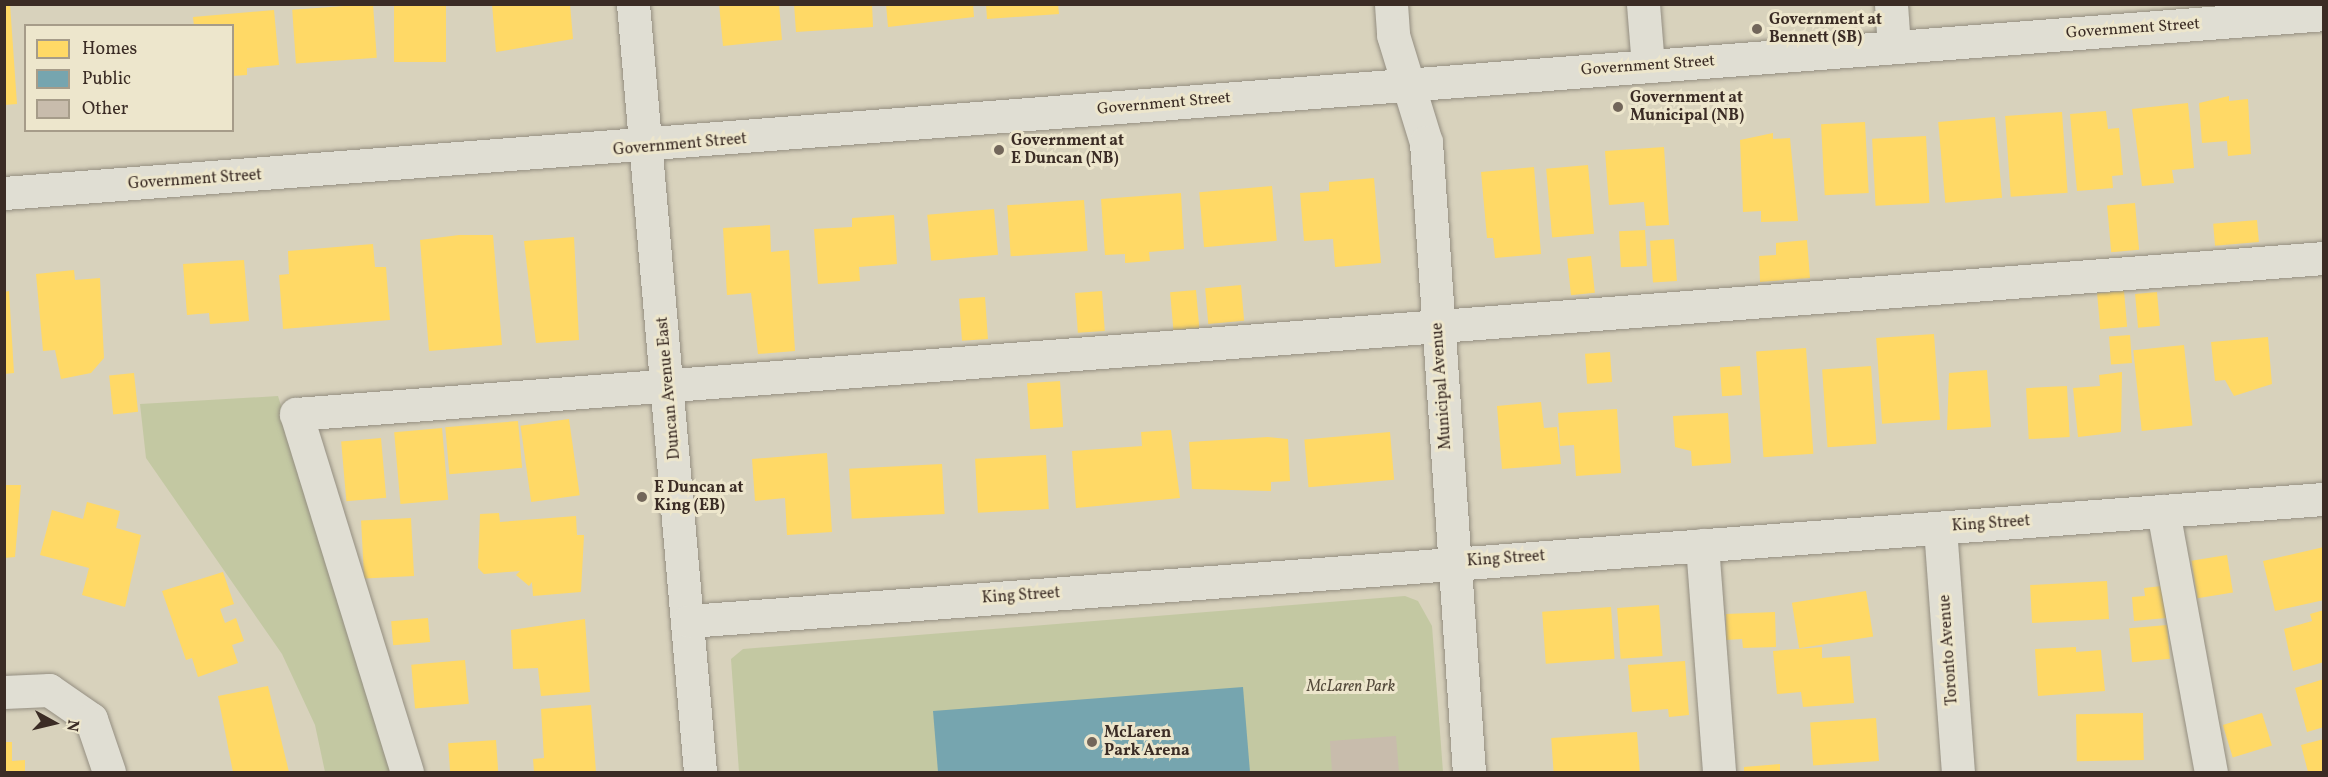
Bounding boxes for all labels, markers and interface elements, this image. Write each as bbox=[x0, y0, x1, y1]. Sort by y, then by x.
place label: Government at Bennett (SB) bbox=[1769, 10, 1882, 48]
street label: Government Street bbox=[2065, 15, 2201, 43]
marker: Government at Bennett (SB) bbox=[1750, 22, 1764, 36]
legend bbox=[24, 24, 234, 132]
text: Homes bbox=[82, 37, 137, 62]
street label: Government Street bbox=[1580, 52, 1716, 80]
text: Public bbox=[82, 67, 131, 92]
place label: Government at Municipal (NB) bbox=[1630, 88, 1744, 126]
street label: Government Street bbox=[1096, 89, 1232, 119]
text: Other bbox=[82, 97, 128, 122]
marker: Government at Municipal (NB) bbox=[1611, 100, 1625, 114]
street label: Government Street bbox=[612, 130, 748, 160]
place label: Government at E Duncan (NB) bbox=[1011, 131, 1124, 169]
marker: Government at E Duncan (NB) bbox=[992, 143, 1006, 157]
street label: Government Street bbox=[127, 166, 263, 194]
street label: Duncan Avenue East bbox=[653, 316, 685, 460]
street label: Municipal Avenue bbox=[1428, 322, 1456, 450]
place label: E Duncan at King (EB) bbox=[654, 478, 744, 516]
marker: E Duncan at King (EB) bbox=[635, 490, 649, 504]
street label: King Street bbox=[1951, 512, 2031, 536]
street label: King Street bbox=[1466, 547, 1546, 571]
street label: King Street bbox=[981, 584, 1061, 608]
street label: Toronto Avenue bbox=[1936, 594, 1962, 706]
park label: McLaren Park bbox=[1307, 677, 1395, 697]
north arrow bbox=[24, 693, 84, 753]
text: N bbox=[60, 718, 84, 733]
place label: McLaren Park Arena bbox=[1104, 723, 1190, 761]
marker: McLaren Park Arena bbox=[1085, 735, 1099, 749]

